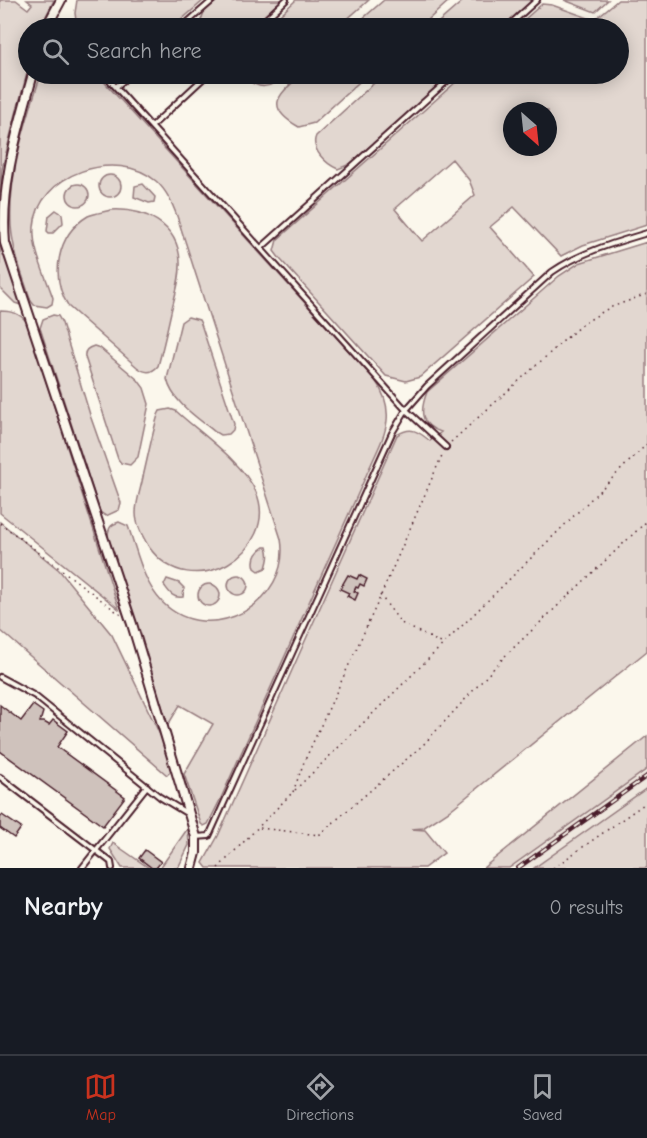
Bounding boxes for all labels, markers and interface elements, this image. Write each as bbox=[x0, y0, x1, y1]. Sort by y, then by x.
search box bbox=[18, 18, 629, 84]
icon: search bbox=[39, 35, 72, 68]
text: Search here bbox=[87, 38, 202, 64]
north arrow bbox=[503, 102, 557, 156]
text: Nearby bbox=[24, 892, 103, 922]
text: 0 results bbox=[550, 896, 623, 919]
tab: Map bbox=[84, 1070, 117, 1124]
tab: Directions bbox=[286, 1070, 354, 1124]
tab: Saved bbox=[523, 1070, 563, 1124]

